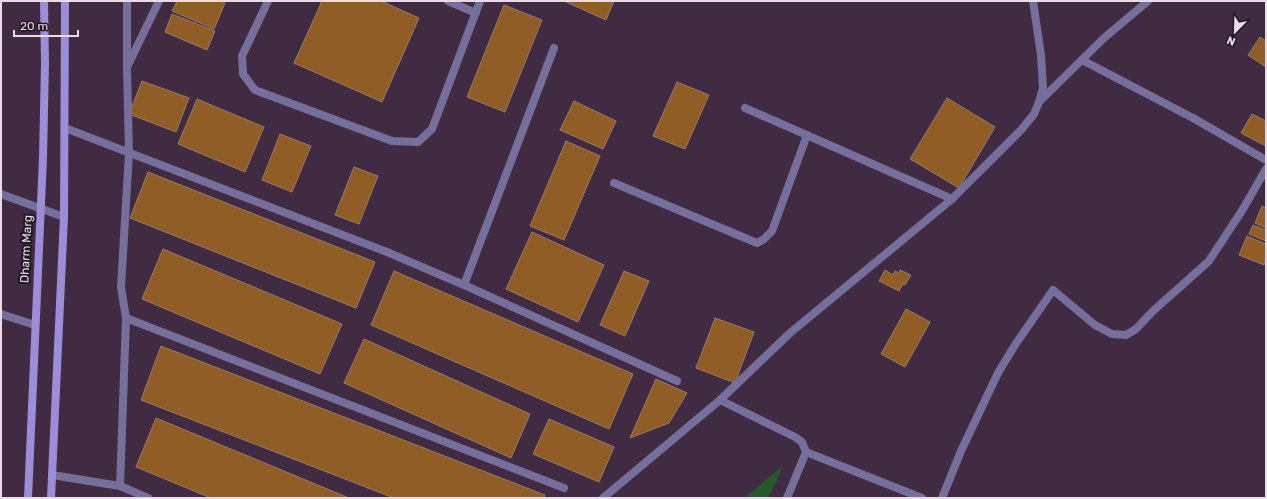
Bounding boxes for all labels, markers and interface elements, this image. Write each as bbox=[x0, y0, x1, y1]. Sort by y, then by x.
scale bar bbox=[14, 12, 78, 38]
north arrow bbox=[1215, 12, 1255, 52]
text: 20 m bbox=[20, 19, 48, 33]
text: N bbox=[1225, 33, 1237, 48]
street label: Dharm Marg bbox=[17, 215, 35, 283]

